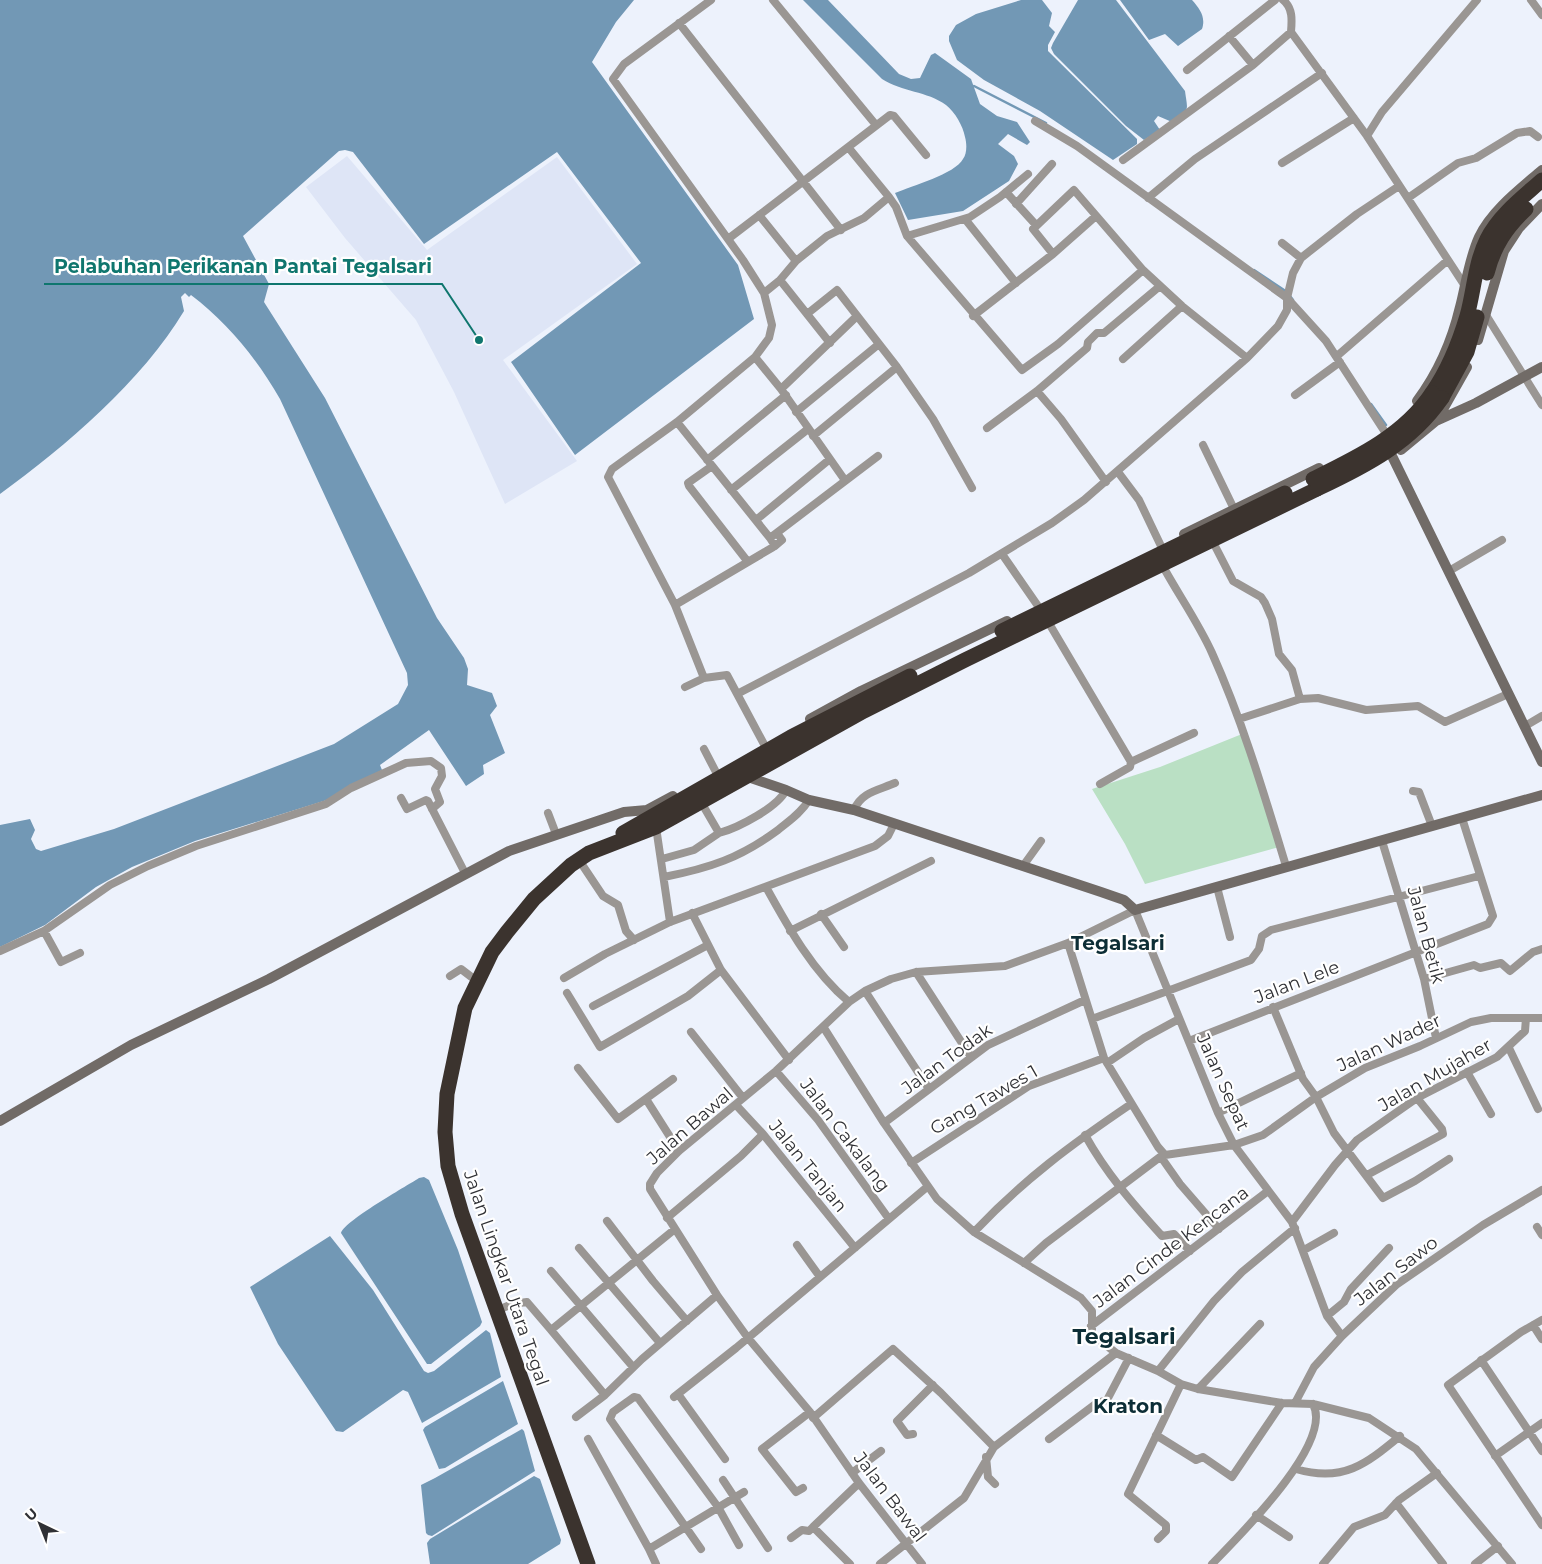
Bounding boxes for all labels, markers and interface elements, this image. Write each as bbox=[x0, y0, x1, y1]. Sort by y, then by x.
callout: Pelabuhan Perikanan Pantai Tegalsari bbox=[44, 250, 442, 284]
text: Pelabuhan Perikanan Pantai Tegalsari bbox=[54, 255, 432, 278]
street label: Jalan Betik bbox=[1402, 883, 1450, 986]
district label: Tegalsari bbox=[1071, 931, 1165, 955]
street label: Jalan Lele bbox=[1251, 956, 1343, 1009]
street label: Jalan Wader bbox=[1333, 1009, 1444, 1077]
street label: Jalan Todak bbox=[897, 1019, 997, 1100]
street label: Jalan Sepat bbox=[1191, 1029, 1254, 1134]
street label: Jalan Mujaher bbox=[1374, 1034, 1496, 1117]
street label: Gang Tawes 1 bbox=[926, 1060, 1042, 1140]
street label: Jalan Cakalang bbox=[795, 1073, 895, 1196]
street label: Jalan Bawal bbox=[642, 1083, 738, 1170]
street label: Jalan Tanjan bbox=[763, 1115, 852, 1217]
street label: Jalan Lingkar Utara Tegal bbox=[458, 1166, 553, 1389]
street label: Jalan Cinde Kencana bbox=[1088, 1181, 1253, 1313]
street label: Jalan Sawo bbox=[1349, 1231, 1442, 1311]
district label: Tegalsari bbox=[1072, 1323, 1176, 1350]
district label: Kraton bbox=[1093, 1394, 1163, 1418]
street label: Jalan Bawal bbox=[848, 1447, 931, 1546]
north arrow bbox=[15, 1499, 65, 1549]
text: U bbox=[21, 1504, 41, 1525]

